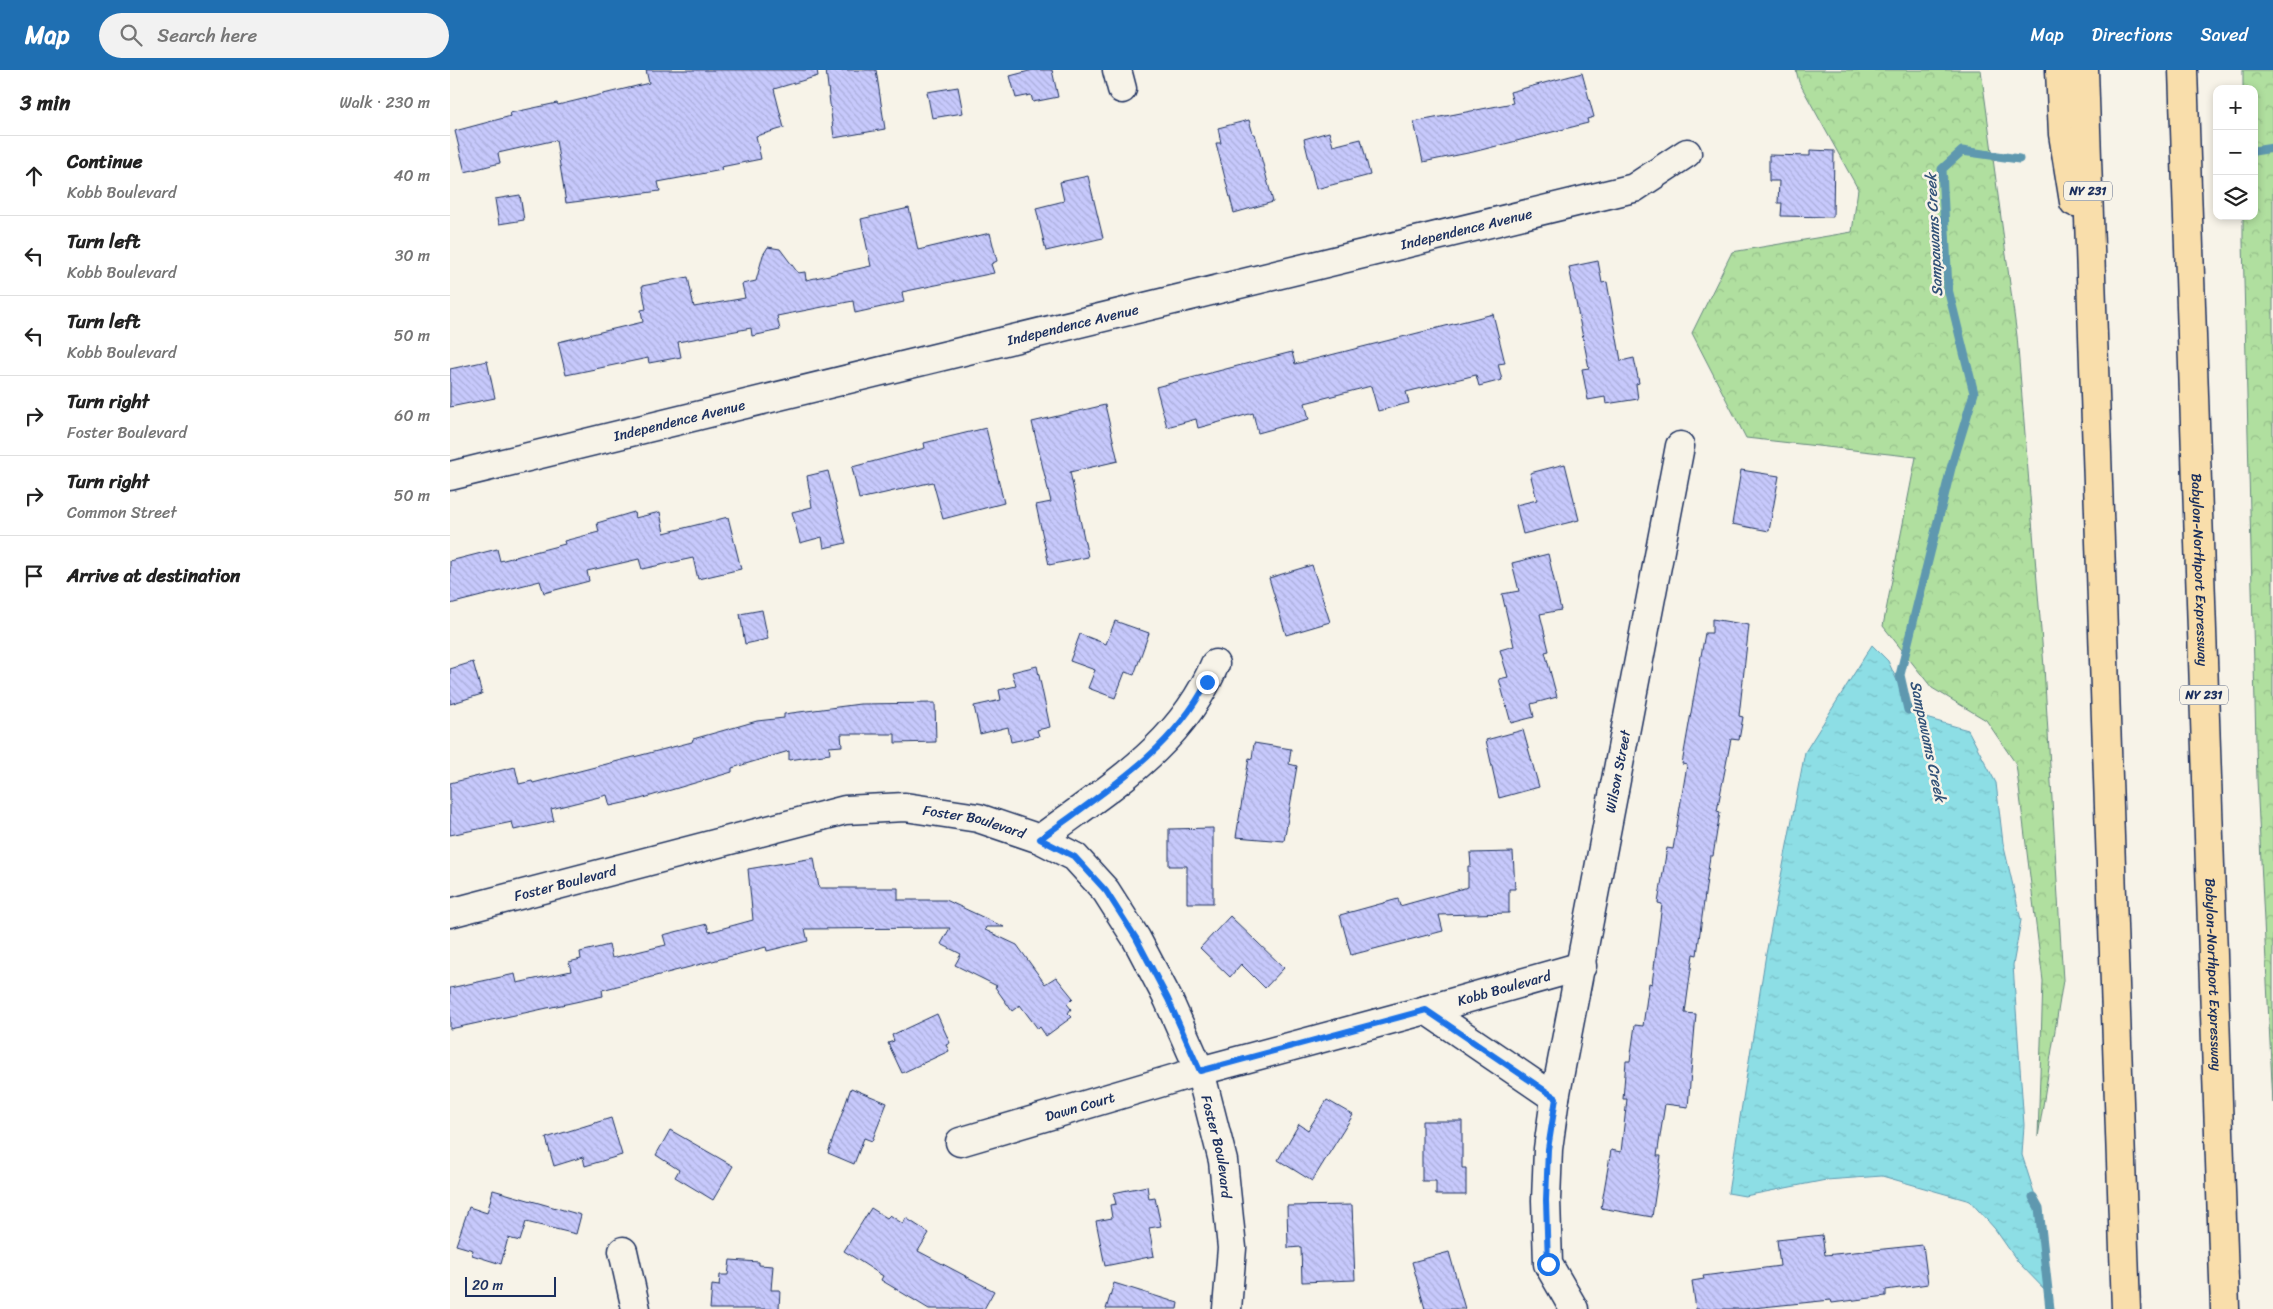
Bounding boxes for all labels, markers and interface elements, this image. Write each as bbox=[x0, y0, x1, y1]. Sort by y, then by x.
search box bbox=[99, 13, 449, 58]
text: Map bbox=[25, 14, 69, 56]
text: Search here bbox=[157, 19, 257, 52]
text: Map bbox=[2031, 19, 2064, 51]
text: Directions bbox=[2092, 19, 2173, 51]
text: Saved bbox=[2201, 19, 2248, 51]
icon: search bbox=[117, 21, 145, 49]
text: 3 min bbox=[20, 84, 70, 122]
map controls bbox=[2213, 85, 2258, 220]
button: + bbox=[2213, 85, 2258, 130]
text: Walk · 230 m bbox=[339, 88, 430, 117]
button: − bbox=[2213, 130, 2258, 175]
text: Continue bbox=[67, 145, 143, 178]
text: 40 m bbox=[393, 161, 430, 190]
icon: ahead bbox=[20, 162, 48, 190]
water label: Sampawams Creek bbox=[1918, 171, 1950, 297]
button: layers bbox=[2213, 175, 2258, 220]
text: Kobb Boulevard bbox=[67, 178, 177, 207]
road number: NY 231 bbox=[2064, 182, 2112, 200]
street label: Independence Avenue bbox=[1397, 201, 1535, 258]
text: Turn left bbox=[67, 225, 140, 258]
text: 30 m bbox=[395, 241, 430, 270]
icon: left bbox=[20, 242, 48, 270]
text: Kobb Boulevard bbox=[67, 258, 177, 287]
street label: Independence Avenue bbox=[1004, 297, 1141, 353]
text: Turn left bbox=[67, 305, 140, 338]
text: 50 m bbox=[394, 321, 430, 350]
icon: left bbox=[20, 322, 48, 350]
text: Kobb Boulevard bbox=[67, 338, 177, 367]
text: Turn right bbox=[67, 385, 149, 418]
street label: Independence Avenue bbox=[610, 393, 748, 449]
text: 60 m bbox=[394, 401, 430, 430]
icon: right bbox=[20, 402, 48, 430]
text: Foster Boulevard bbox=[67, 418, 187, 447]
text: Turn right bbox=[67, 465, 149, 498]
street label: Babylon-Northport Expressway bbox=[2184, 473, 2215, 667]
text: 50 m bbox=[394, 481, 430, 510]
icon: right bbox=[20, 482, 48, 510]
text: Common Street bbox=[67, 498, 177, 527]
text: Arrive at destination bbox=[67, 559, 240, 592]
icon: arrive bbox=[20, 562, 48, 590]
route end bbox=[1196, 671, 1219, 694]
water label: Sampawams Creek bbox=[1902, 678, 1954, 806]
road number: NY 231 bbox=[2180, 686, 2228, 704]
street label: Wilson Street bbox=[1598, 727, 1639, 815]
street label: Foster Boulevard bbox=[921, 798, 1030, 847]
street label: Foster Boulevard bbox=[511, 858, 621, 909]
street label: Babylon-Northport Expressway bbox=[2197, 878, 2229, 1072]
street label: Kobb Boulevard bbox=[1455, 963, 1555, 1014]
street label: Dawn Court bbox=[1042, 1085, 1118, 1129]
street label: Foster Boulevard bbox=[1194, 1092, 1239, 1201]
route start bbox=[1537, 1253, 1560, 1276]
text: 20 m bbox=[472, 1273, 503, 1298]
scale bar bbox=[465, 1274, 556, 1297]

